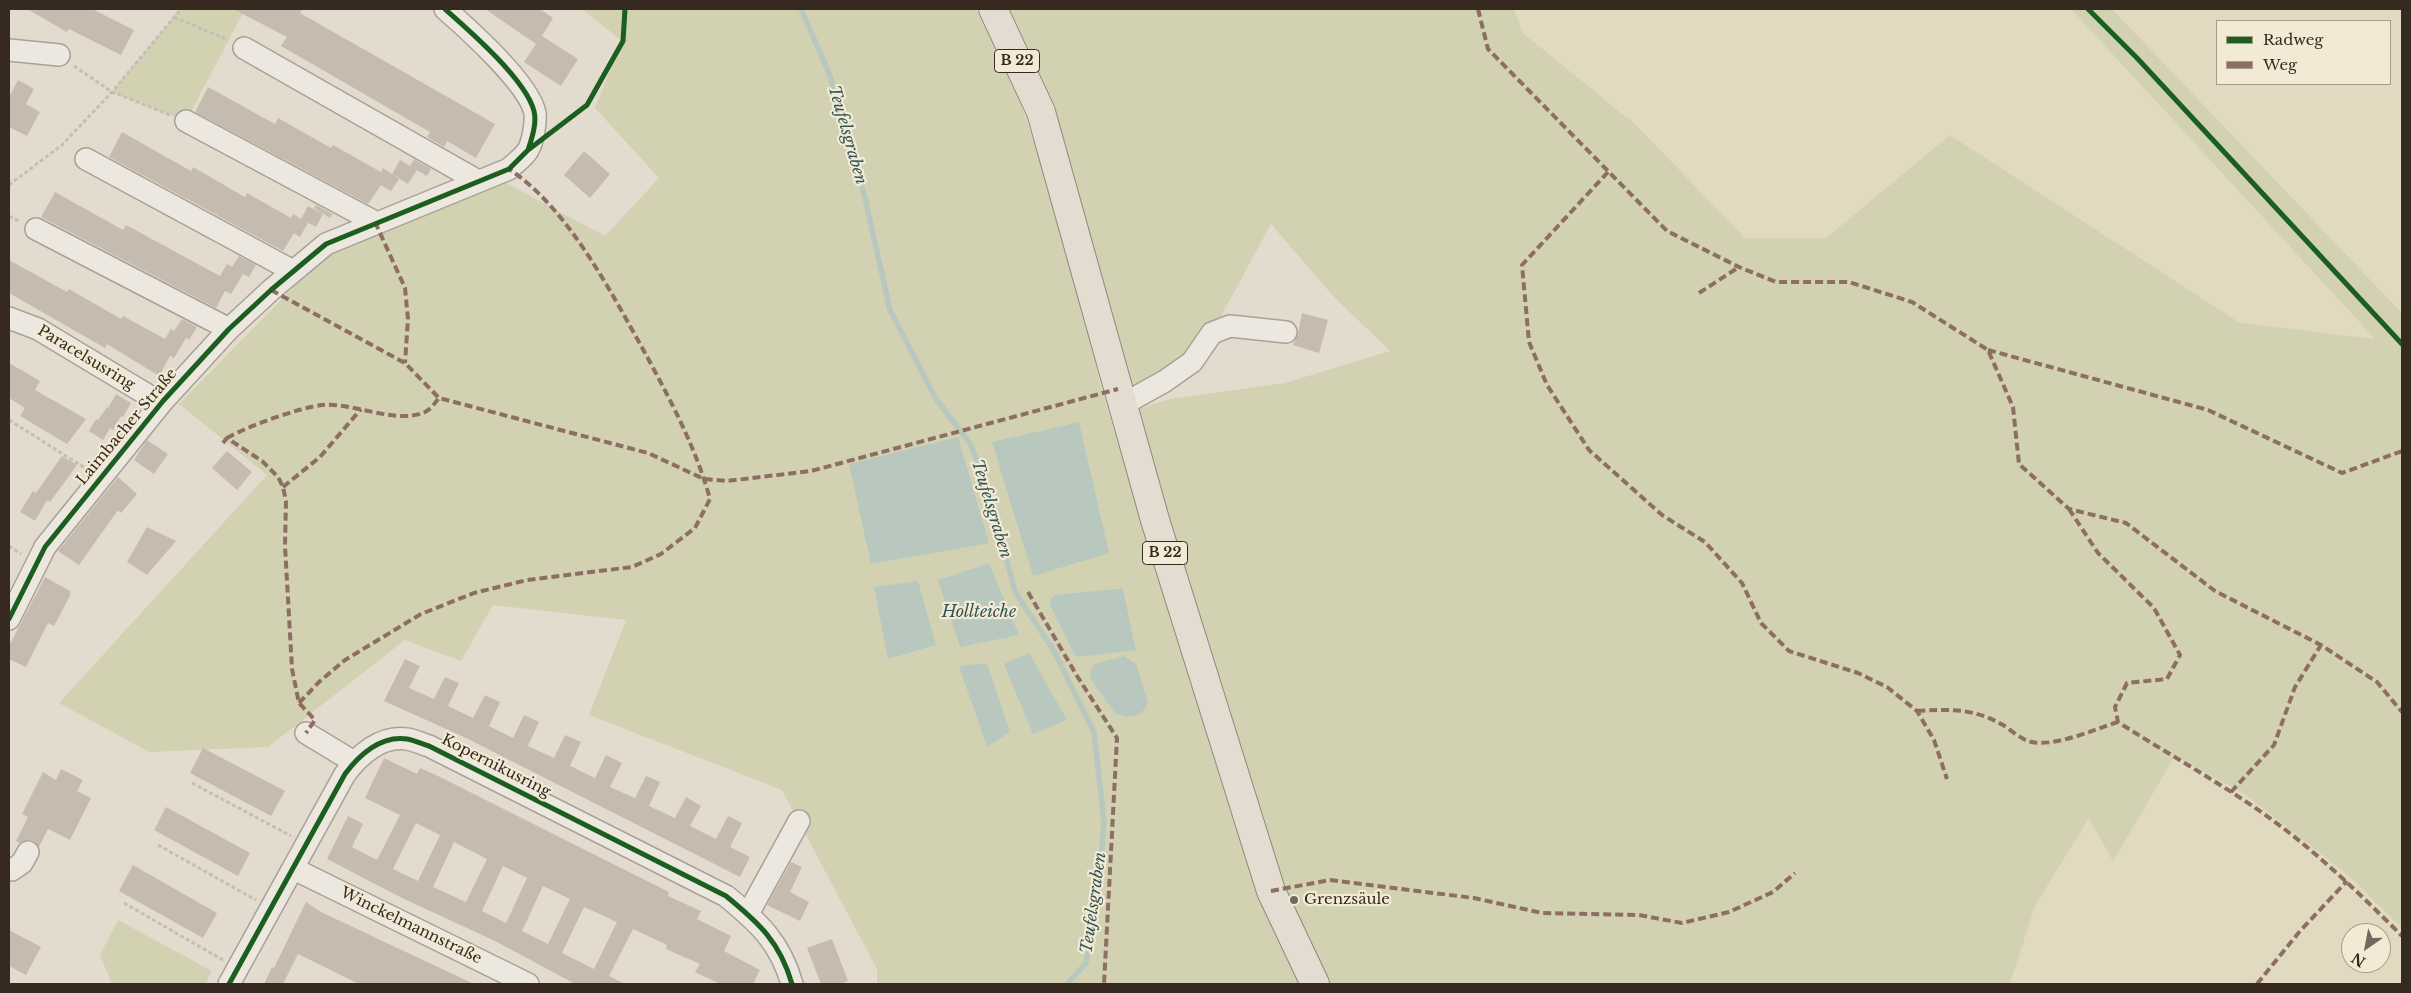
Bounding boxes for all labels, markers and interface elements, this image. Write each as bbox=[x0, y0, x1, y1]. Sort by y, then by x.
legend bbox=[2216, 20, 2391, 85]
text: Radweg bbox=[2263, 30, 2323, 49]
road number: B 22 bbox=[994, 49, 1040, 72]
text: Weg bbox=[2263, 55, 2297, 74]
water label: Teufelsgraben bbox=[824, 83, 870, 187]
street label: Paracelsusring bbox=[34, 322, 138, 394]
street label: Laimbacher Straße bbox=[73, 365, 181, 489]
water label: Teufelsgraben bbox=[967, 457, 1015, 561]
road number: B 22 bbox=[1142, 542, 1188, 564]
water label: Hollteiche bbox=[942, 602, 1016, 622]
street label: Kopernikusring bbox=[438, 731, 554, 801]
water label: Teufelsgraben bbox=[1077, 851, 1111, 955]
street label: Winckelmannstraße bbox=[337, 884, 485, 968]
place label: Grenzsäule bbox=[1304, 891, 1390, 909]
marker: Grenzsäule bbox=[1288, 894, 1300, 906]
north arrow bbox=[2341, 923, 2391, 973]
text: N bbox=[2348, 949, 2369, 971]

